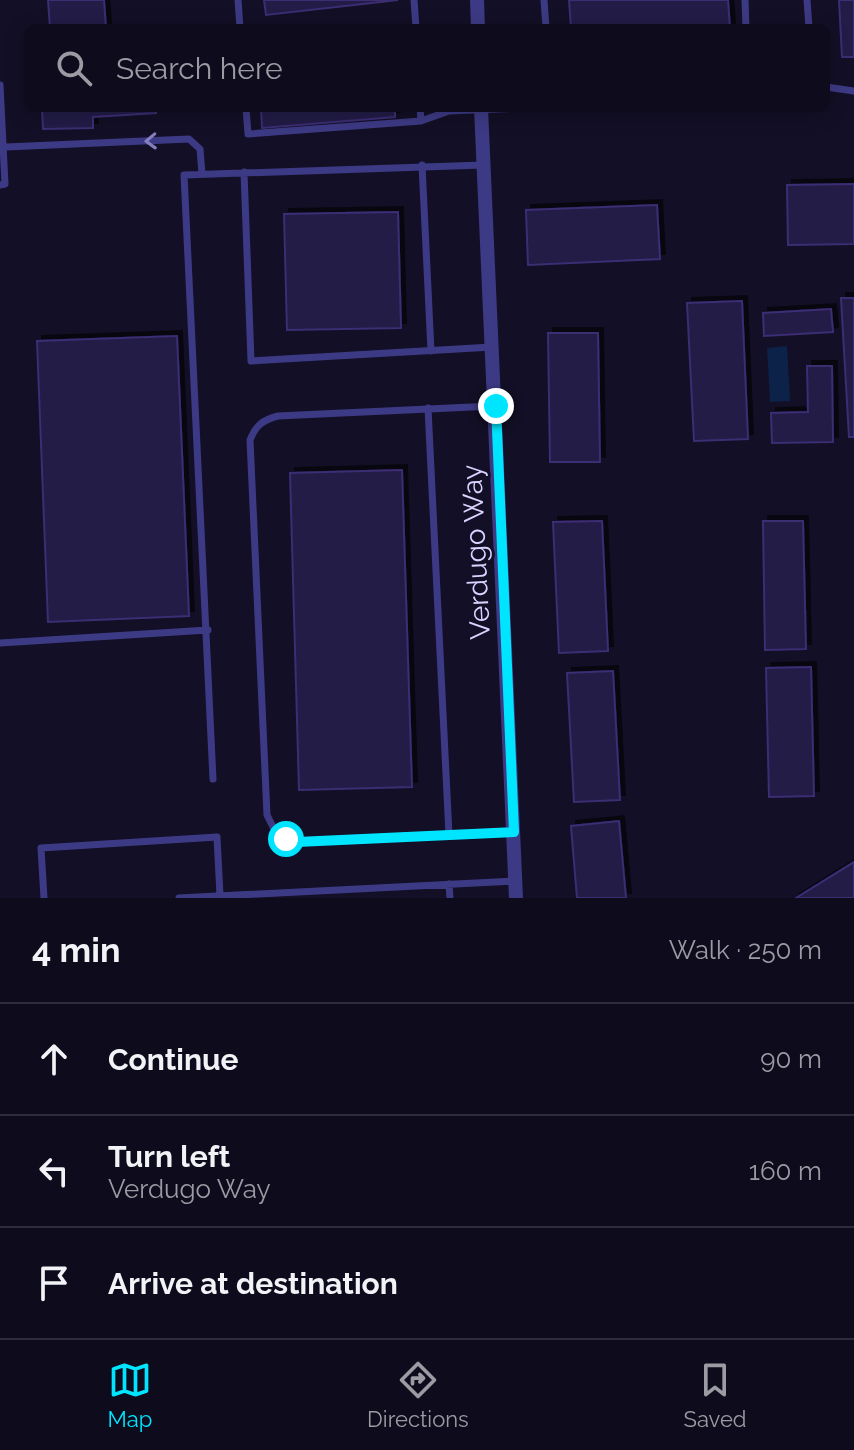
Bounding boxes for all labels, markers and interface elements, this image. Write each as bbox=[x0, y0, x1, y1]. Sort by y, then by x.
search box bbox=[24, 24, 830, 112]
icon: search bbox=[52, 46, 96, 90]
text: Search here bbox=[116, 51, 283, 86]
one-way arrow bbox=[144, 132, 157, 149]
route end bbox=[478, 388, 514, 424]
street label: Verdugo Way bbox=[455, 464, 497, 640]
route start bbox=[268, 821, 304, 857]
text: 4 min bbox=[32, 930, 120, 970]
text: Walk · 250 m bbox=[669, 935, 822, 965]
icon: ahead bbox=[32, 1037, 76, 1081]
text: Continue bbox=[108, 1042, 239, 1077]
text: 90 m bbox=[760, 1044, 822, 1074]
text: Turn left bbox=[108, 1139, 230, 1174]
icon: left bbox=[32, 1149, 76, 1193]
text: 160 m bbox=[749, 1156, 822, 1186]
text: Verdugo Way bbox=[108, 1174, 271, 1204]
icon: arrive bbox=[32, 1261, 76, 1305]
text: Arrive at destination bbox=[108, 1266, 398, 1301]
tab: Map bbox=[107, 1358, 152, 1432]
tab: Directions bbox=[367, 1358, 469, 1432]
tab: Saved bbox=[684, 1358, 747, 1432]

